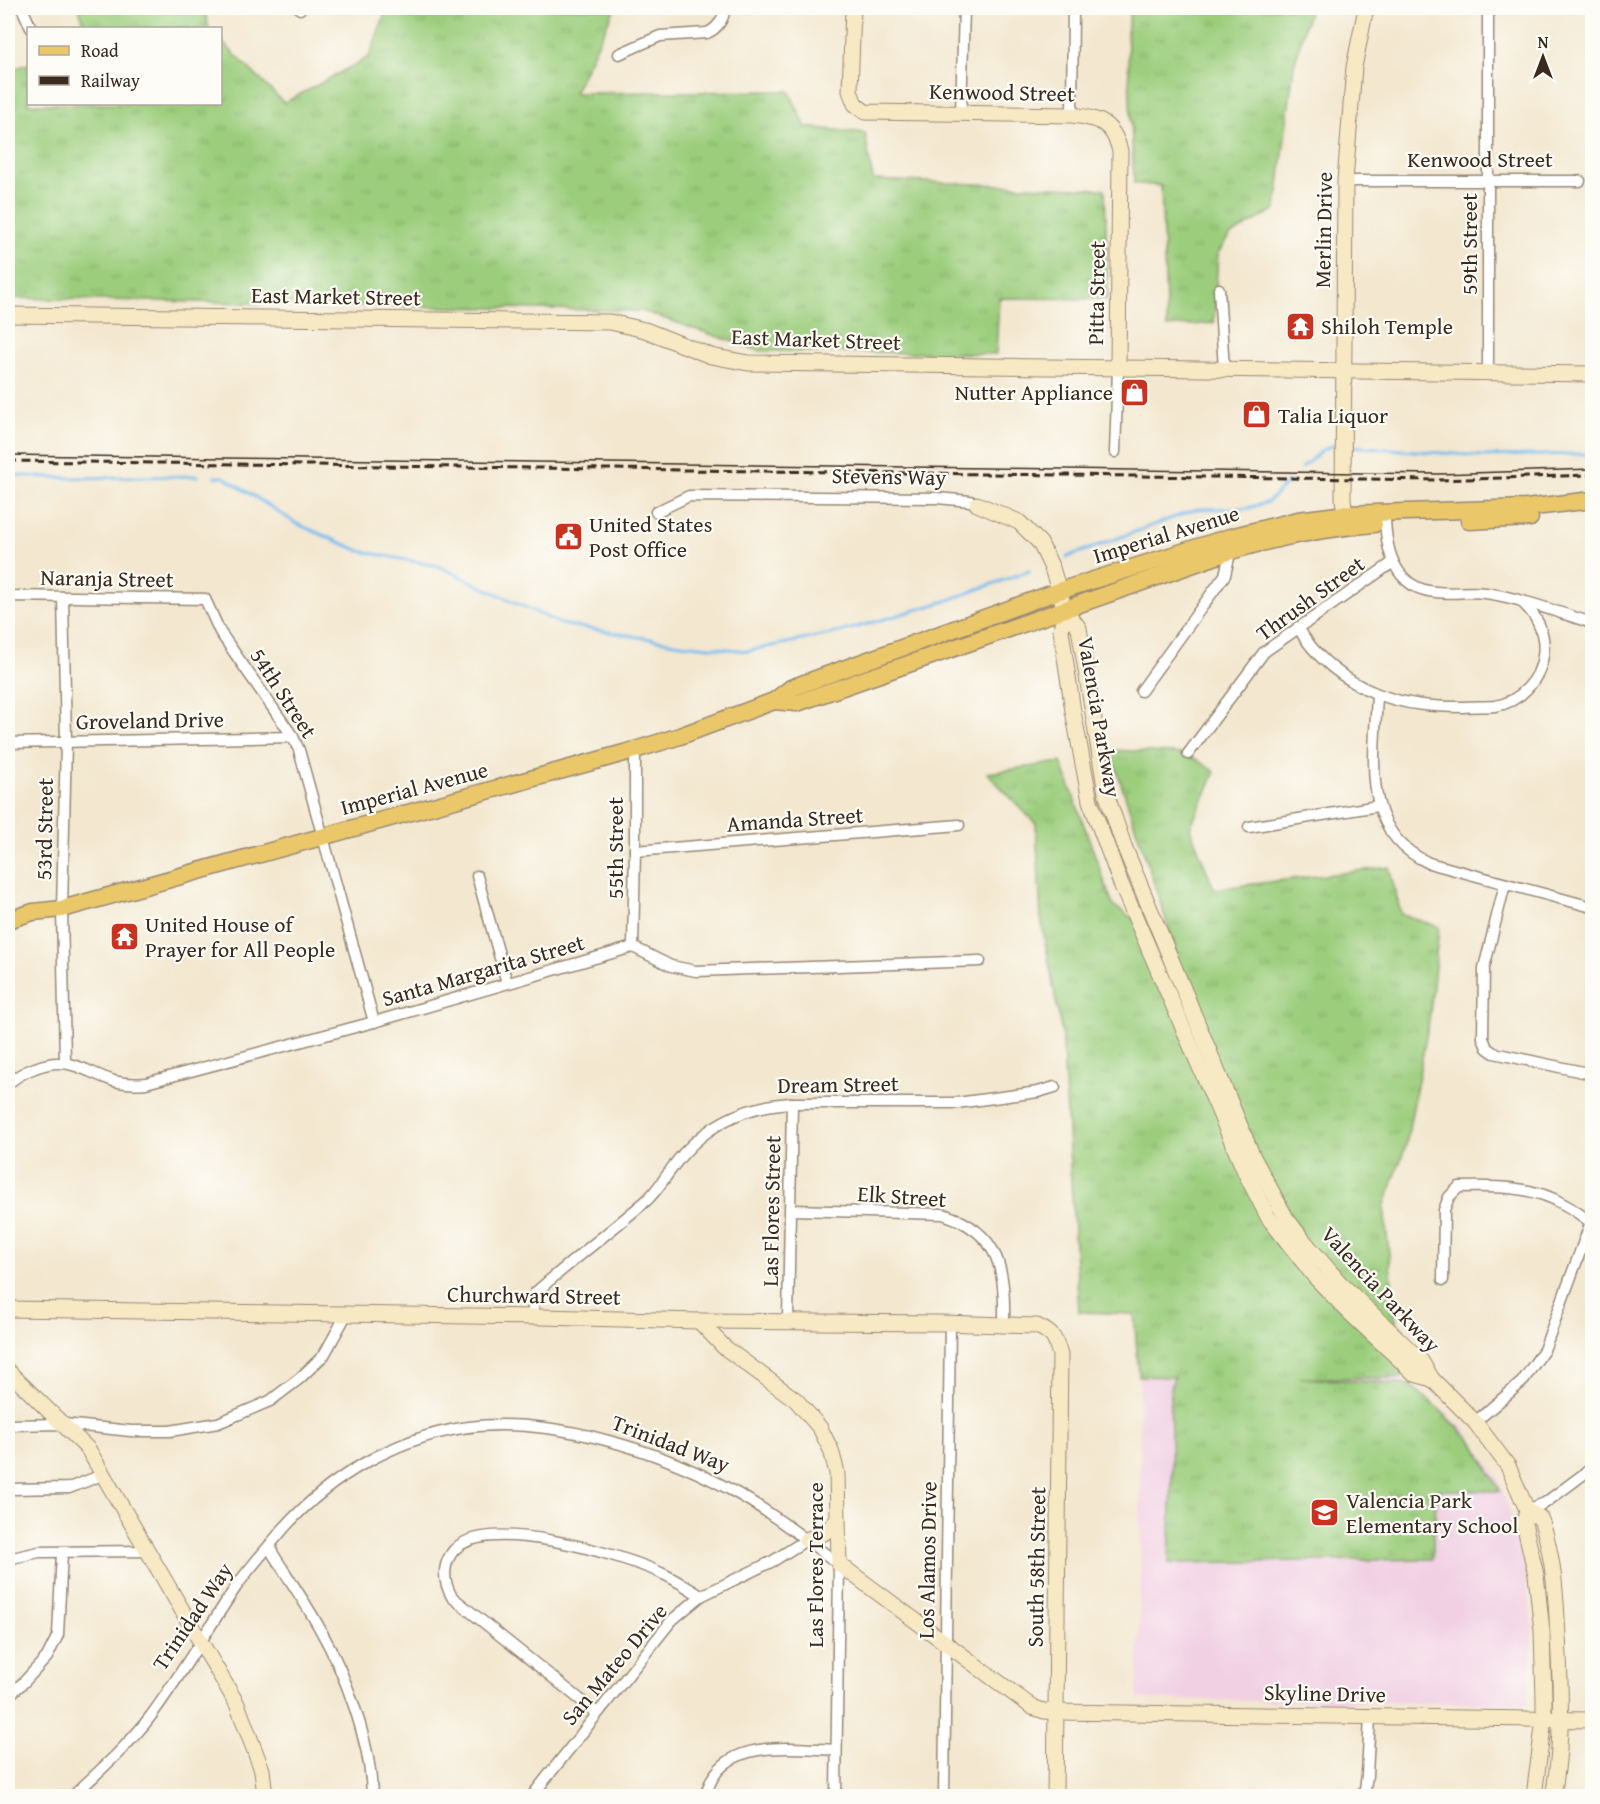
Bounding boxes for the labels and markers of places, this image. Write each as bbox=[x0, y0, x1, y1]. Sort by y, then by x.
temple icon: Shiloh Temple bbox=[1284, 310, 1316, 342]
place label: Shiloh Temple bbox=[1321, 310, 1453, 342]
place label: Nutter Appliance bbox=[955, 376, 1113, 408]
shop icon: Nutter Appliance bbox=[1118, 376, 1150, 408]
shop icon: Talia Liquor bbox=[1241, 399, 1273, 431]
place label: Talia Liquor bbox=[1278, 399, 1388, 431]
place label: United States Post Office bbox=[589, 508, 712, 565]
public building icon: United States Post Office bbox=[552, 521, 584, 553]
place label: United House of Prayer for All People bbox=[145, 908, 335, 965]
temple icon: United House of Prayer for All People bbox=[108, 921, 140, 953]
place label: Valencia Park Elementary School bbox=[1346, 1484, 1518, 1541]
school or university icon: Valencia Park Elementary School bbox=[1309, 1497, 1341, 1529]

